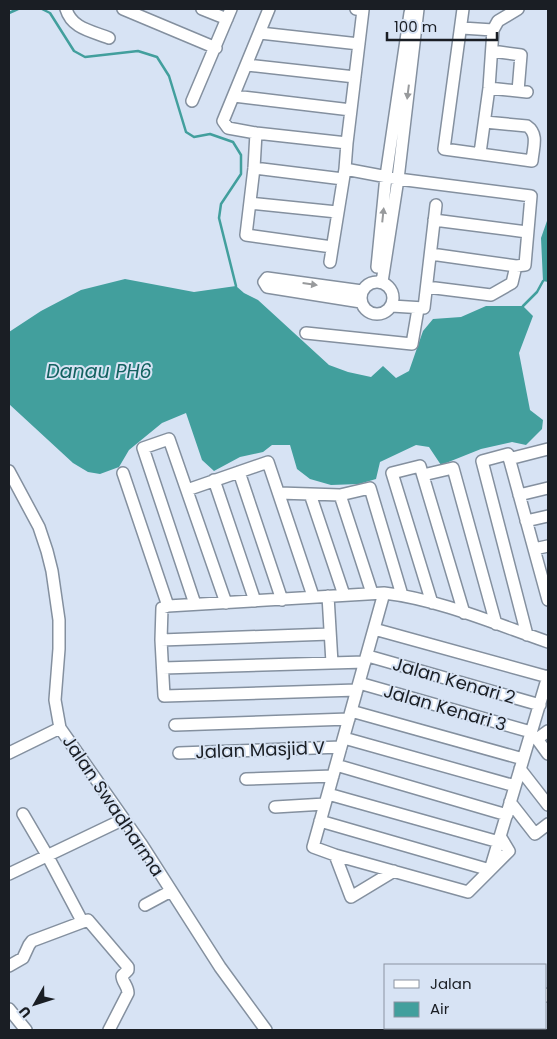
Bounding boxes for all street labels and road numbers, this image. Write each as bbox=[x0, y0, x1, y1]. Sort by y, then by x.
street label: Jalan Kenari 2 bbox=[390, 651, 518, 710]
street label: Jalan Kenari 3 bbox=[381, 678, 510, 737]
street label: Jalan Swadharma bbox=[57, 730, 170, 881]
street label: Jalan Masjid V bbox=[195, 735, 325, 764]

